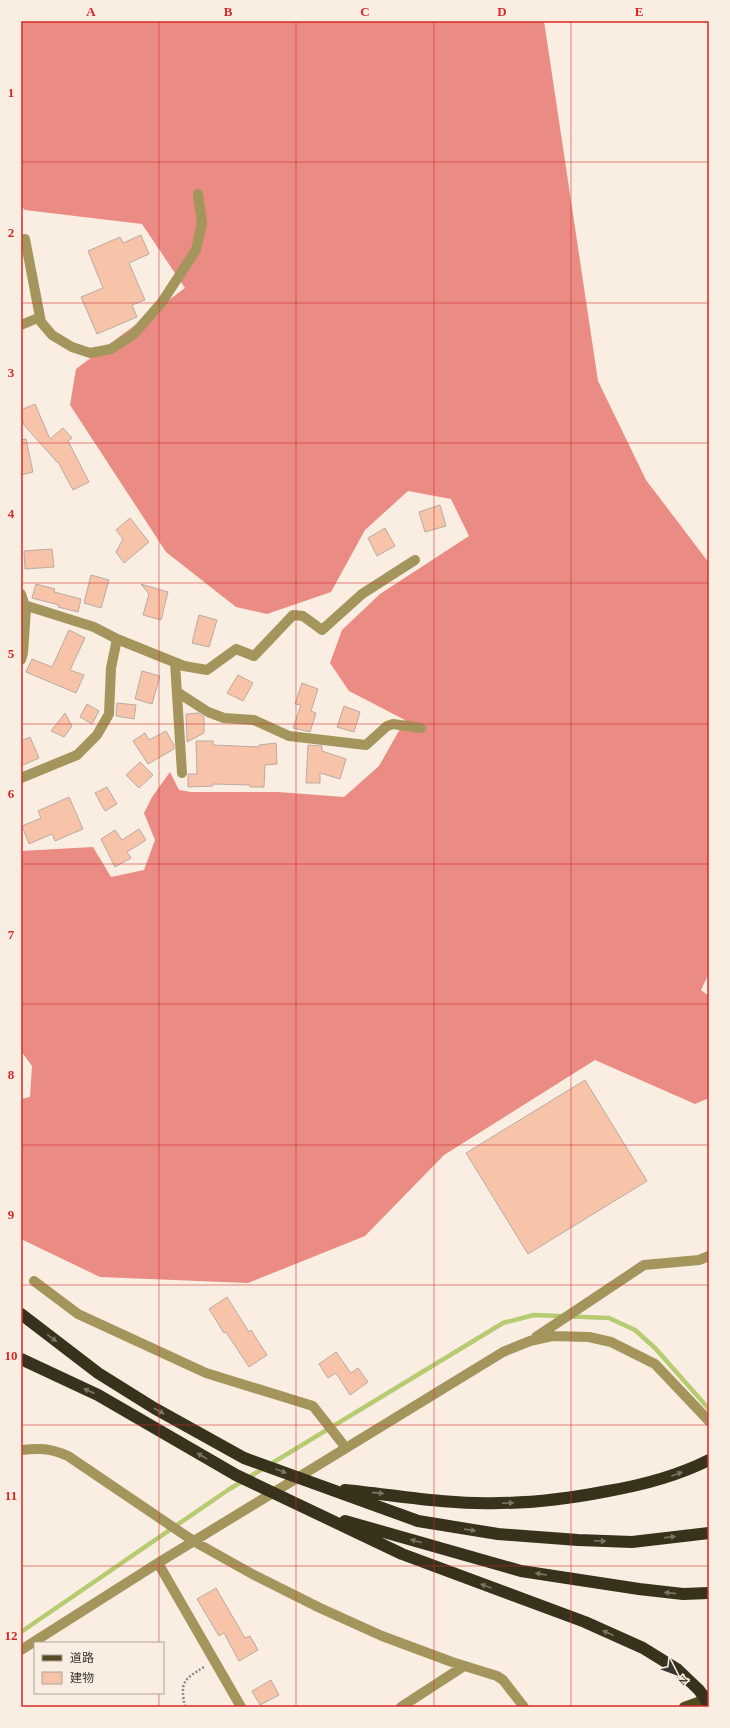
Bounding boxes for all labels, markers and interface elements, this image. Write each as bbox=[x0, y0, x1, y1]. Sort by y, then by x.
text: A bbox=[86, 4, 96, 19]
text: B bbox=[224, 4, 233, 19]
text: C bbox=[360, 4, 370, 19]
text: D bbox=[497, 4, 507, 19]
text: E bbox=[635, 4, 643, 19]
text: 1 bbox=[8, 85, 14, 100]
text: 2 bbox=[8, 225, 14, 240]
text: 3 bbox=[8, 365, 15, 380]
text: 4 bbox=[8, 506, 15, 521]
text: 5 bbox=[8, 646, 15, 661]
text: 6 bbox=[8, 786, 15, 801]
text: 7 bbox=[8, 927, 15, 942]
text: 8 bbox=[8, 1067, 15, 1082]
text: 9 bbox=[8, 1207, 15, 1222]
one-way arrow bbox=[46, 1334, 57, 1342]
text: 10 bbox=[5, 1348, 18, 1363]
one-way arrow bbox=[84, 1388, 95, 1394]
one-way arrow bbox=[153, 1408, 165, 1414]
one-way arrow bbox=[196, 1452, 208, 1459]
one-way arrow bbox=[275, 1469, 287, 1475]
one-way arrow bbox=[672, 1470, 684, 1476]
text: 11 bbox=[5, 1488, 17, 1503]
one-way arrow bbox=[372, 1490, 384, 1497]
one-way arrow bbox=[502, 1500, 515, 1506]
one-way arrow bbox=[464, 1527, 476, 1533]
one-way arrow bbox=[664, 1534, 677, 1541]
one-way arrow bbox=[410, 1538, 422, 1544]
one-way arrow bbox=[594, 1538, 607, 1544]
one-way arrow bbox=[535, 1571, 547, 1577]
one-way arrow bbox=[480, 1582, 492, 1588]
one-way arrow bbox=[664, 1589, 676, 1596]
text: 12 bbox=[5, 1628, 18, 1643]
one-way arrow bbox=[601, 1629, 613, 1635]
legend bbox=[34, 1642, 164, 1694]
text: 道路 bbox=[70, 1651, 94, 1665]
north arrow bbox=[656, 1654, 696, 1694]
text: 建物 bbox=[70, 1671, 94, 1685]
text: N bbox=[676, 1674, 691, 1688]

